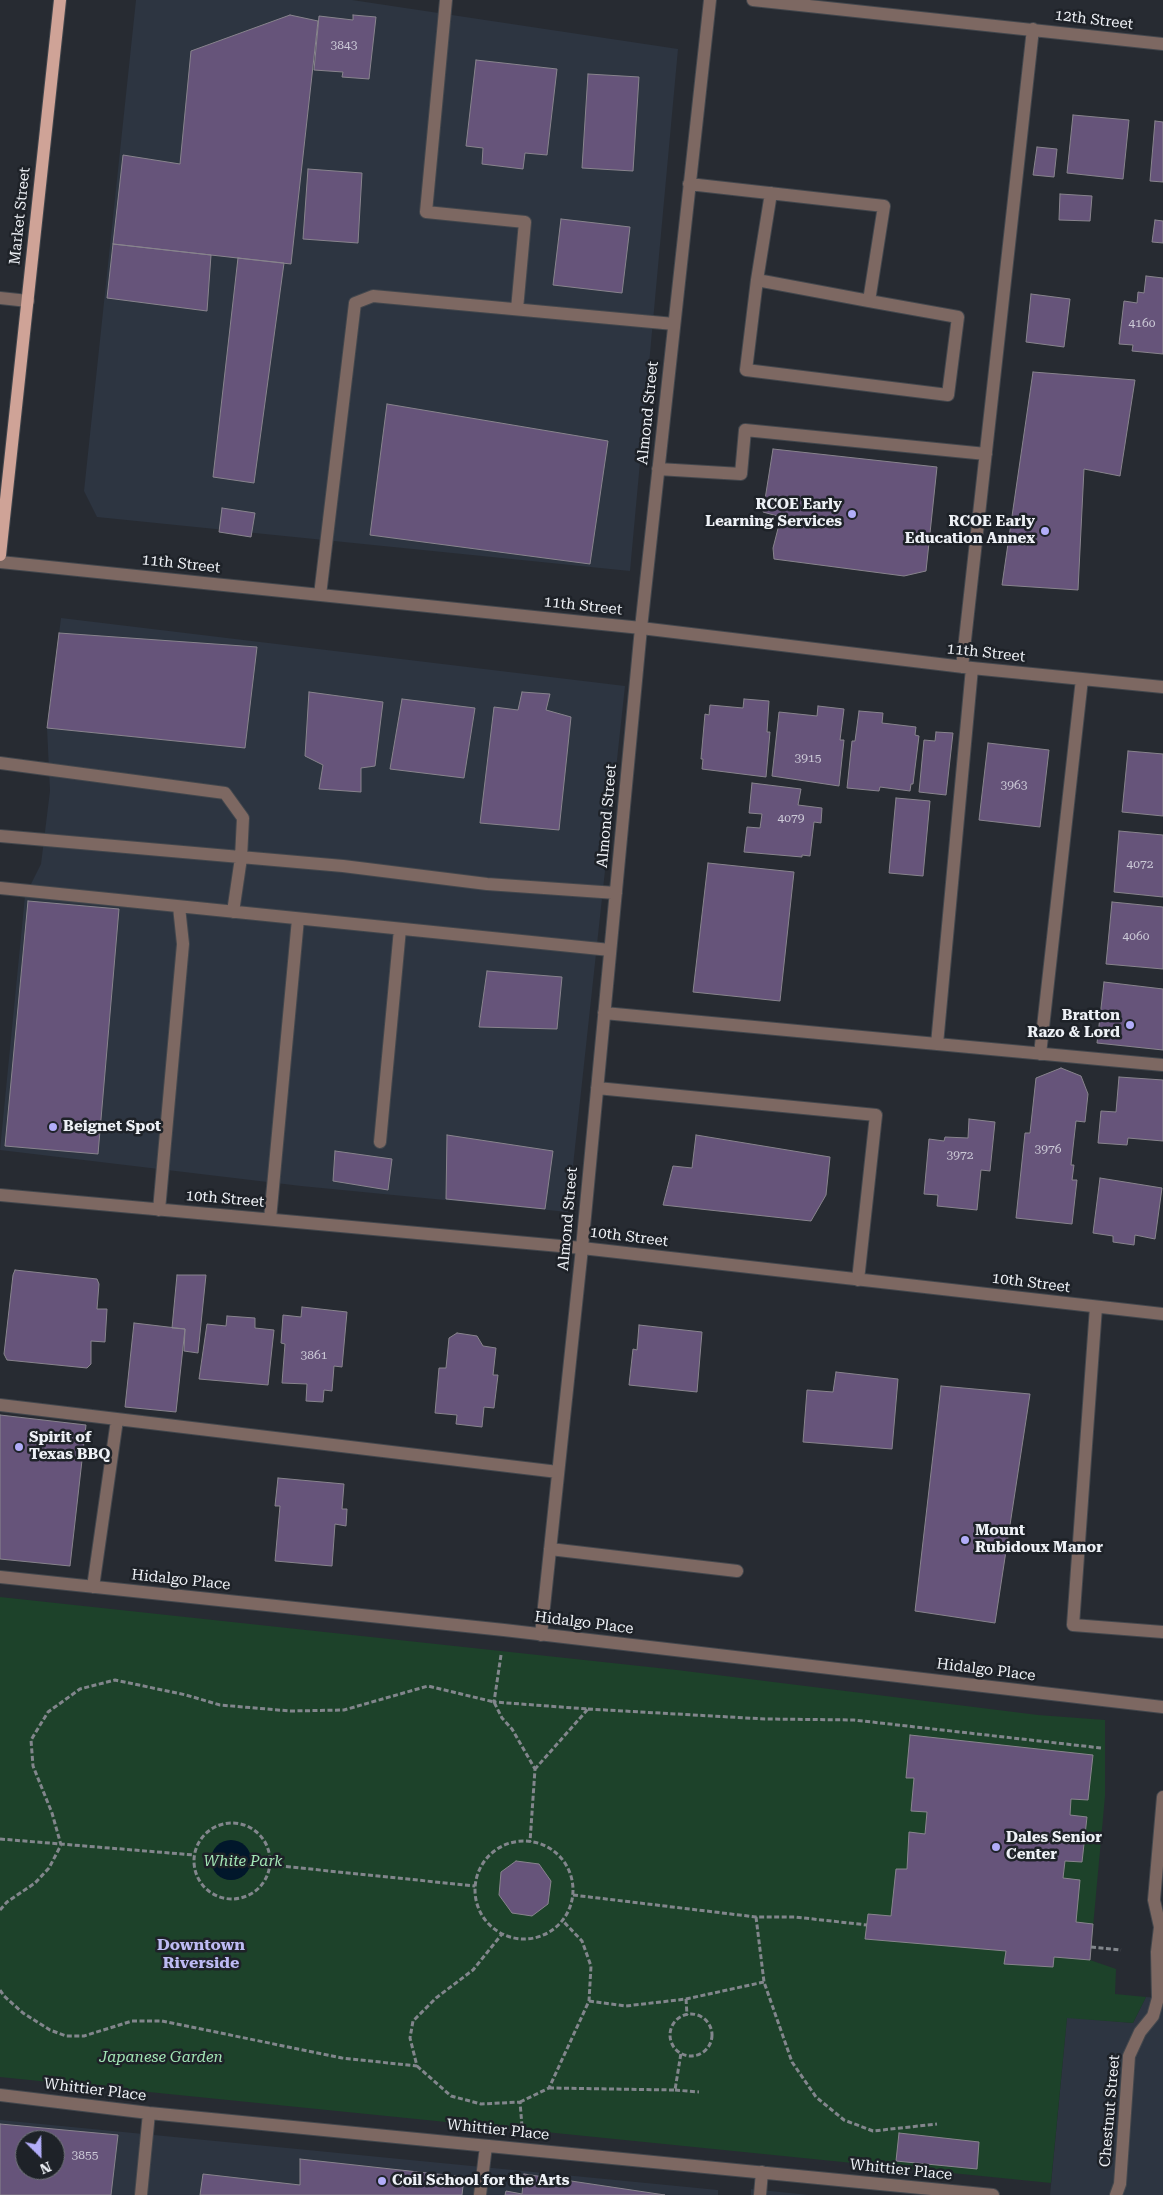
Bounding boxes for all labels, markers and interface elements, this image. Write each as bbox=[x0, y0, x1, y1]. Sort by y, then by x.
street label: 12th Street bbox=[1054, 6, 1134, 34]
house number: 3843 bbox=[331, 38, 357, 52]
street label: Market Street bbox=[6, 166, 34, 266]
house number: 4160 bbox=[1129, 316, 1155, 330]
street label: Almond Street bbox=[634, 360, 662, 466]
place label: RCOE Early Learning Services bbox=[705, 496, 842, 531]
marker: RCOE Early Learning Services bbox=[846, 508, 858, 520]
place label: RCOE Early Education Annex bbox=[905, 513, 1035, 548]
marker: RCOE Early Education Annex bbox=[1039, 525, 1051, 537]
street label: 11th Street bbox=[141, 551, 221, 577]
street label: 11th Street bbox=[543, 593, 623, 619]
street label: 11th Street bbox=[946, 640, 1026, 666]
house number: 3915 bbox=[795, 751, 821, 765]
street label: Almond Street bbox=[593, 763, 621, 869]
house number: 3963 bbox=[1001, 778, 1027, 792]
house number: 4079 bbox=[778, 811, 804, 825]
house number: 4072 bbox=[1127, 857, 1153, 871]
house number: 4060 bbox=[1123, 929, 1149, 943]
place label: Bratton Razo & Lord bbox=[1027, 1007, 1120, 1042]
marker: Bratton Razo & Lord bbox=[1124, 1019, 1136, 1031]
place label: Beignet Spot bbox=[63, 1118, 161, 1136]
marker: Beignet Spot bbox=[47, 1121, 59, 1133]
house number: 3976 bbox=[1035, 1142, 1061, 1156]
house number: 3972 bbox=[947, 1148, 973, 1162]
street label: Almond Street bbox=[554, 1166, 582, 1272]
street label: 10th Street bbox=[185, 1187, 265, 1211]
street label: 10th Street bbox=[589, 1223, 669, 1251]
street label: 10th Street bbox=[991, 1269, 1071, 1297]
house number: 3861 bbox=[301, 1348, 327, 1362]
place label: Spirit of Texas BBQ bbox=[29, 1429, 110, 1464]
marker: Spirit of Texas BBQ bbox=[13, 1441, 25, 1453]
place label: Mount Rubidoux Manor bbox=[975, 1522, 1103, 1557]
marker: Mount Rubidoux Manor bbox=[959, 1534, 971, 1546]
street label: Hidalgo Place bbox=[131, 1566, 231, 1594]
street label: Hidalgo Place bbox=[533, 1608, 635, 1638]
street label: Hidalgo Place bbox=[935, 1655, 1037, 1685]
place label: Dales Senior Center bbox=[1006, 1829, 1102, 1864]
marker: Dales Senior Center bbox=[990, 1841, 1002, 1853]
park label: White Park bbox=[204, 1853, 282, 1871]
district label: Downtown Riverside bbox=[157, 1935, 245, 1973]
park label: Japanese Garden bbox=[99, 2049, 223, 2067]
street label: Chestnut Street bbox=[1096, 2054, 1124, 2168]
street label: Whittier Place bbox=[43, 2075, 147, 2105]
street label: Whittier Place bbox=[446, 2116, 550, 2144]
north arrow bbox=[15, 2130, 65, 2180]
house number: 3855 bbox=[72, 2148, 98, 2162]
street label: Whittier Place bbox=[849, 2156, 953, 2184]
text: N bbox=[37, 2158, 54, 2177]
place label: Coil School for the Arts bbox=[392, 2172, 569, 2190]
marker: Coil School for the Arts bbox=[376, 2175, 388, 2187]

